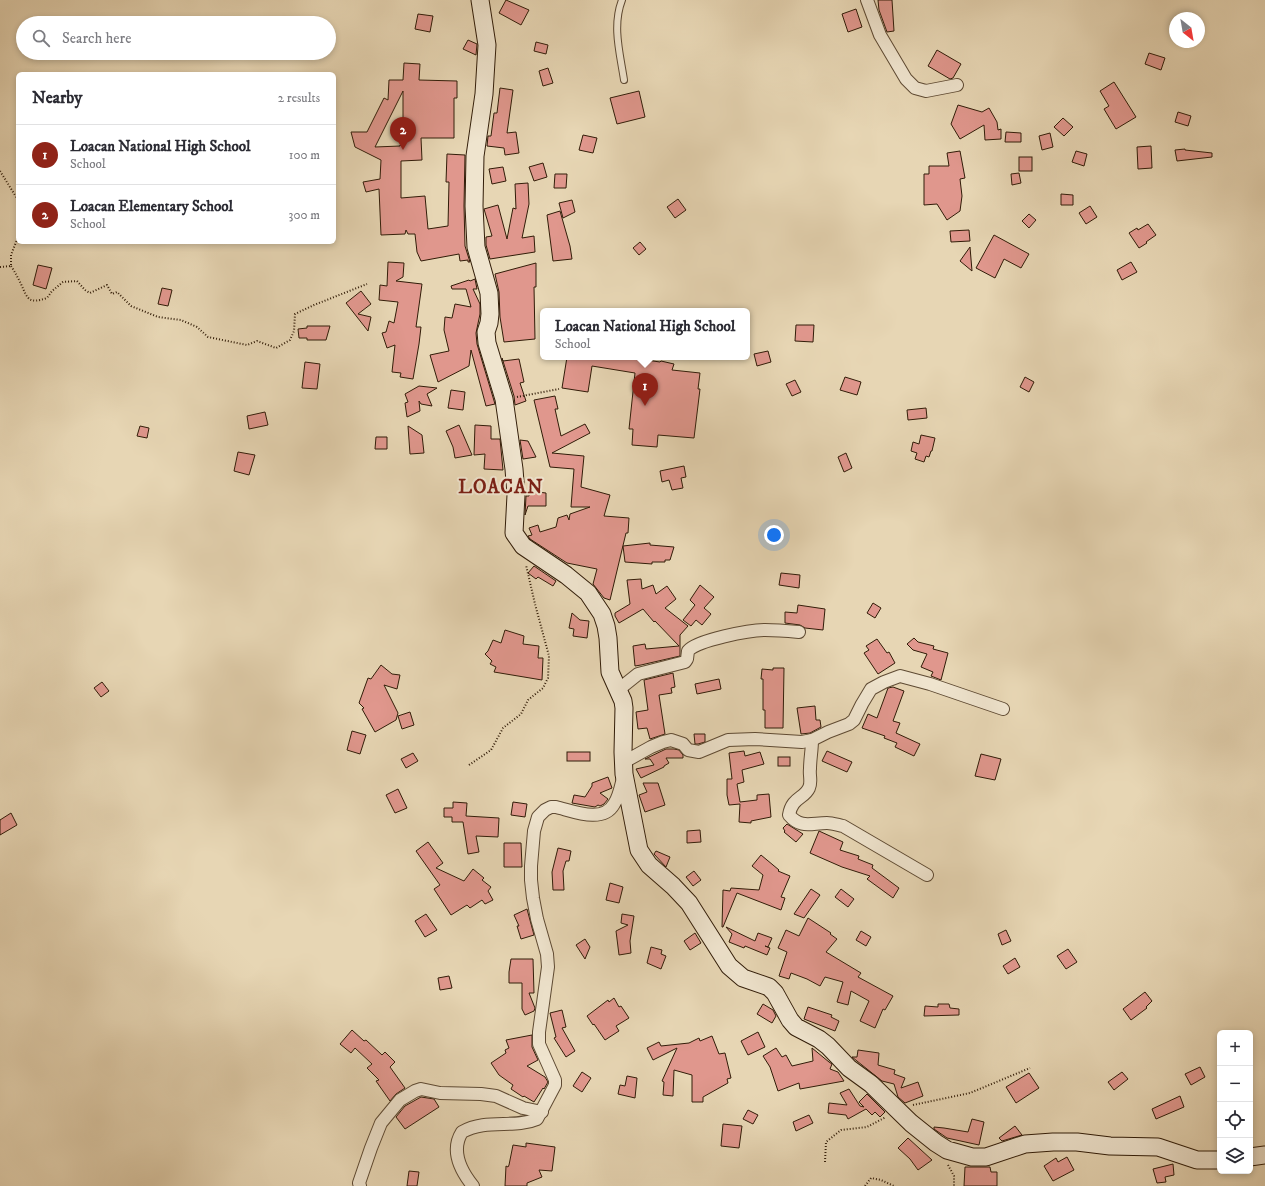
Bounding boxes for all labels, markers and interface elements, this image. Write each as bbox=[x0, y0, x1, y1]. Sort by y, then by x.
north arrow bbox=[1169, 12, 1205, 48]
search box bbox=[16, 16, 336, 60]
icon: search bbox=[30, 27, 52, 49]
text: Search here bbox=[62, 29, 131, 48]
text: Nearby bbox=[32, 87, 82, 109]
text: 2 results bbox=[278, 90, 320, 106]
pin: 2 bbox=[390, 117, 416, 150]
text: Loacan National High School bbox=[70, 137, 251, 156]
text: 1 bbox=[43, 147, 47, 163]
text: 100 m bbox=[289, 147, 320, 163]
text: School bbox=[70, 156, 106, 172]
text: Loacan Elementary School bbox=[70, 197, 233, 216]
text: 2 bbox=[42, 207, 48, 223]
text: 300 m bbox=[289, 207, 320, 223]
text: School bbox=[70, 216, 106, 232]
popup bbox=[540, 308, 750, 360]
text: Loacan National High School bbox=[555, 317, 735, 336]
text: School bbox=[555, 336, 590, 352]
pin: 1 bbox=[632, 373, 658, 406]
district label: LOACAN bbox=[458, 476, 544, 499]
your location bbox=[764, 525, 784, 545]
map controls bbox=[1217, 1030, 1253, 1174]
button: + bbox=[1217, 1030, 1253, 1066]
button: − bbox=[1217, 1066, 1253, 1102]
button: locate bbox=[1217, 1102, 1253, 1138]
button: layers bbox=[1217, 1138, 1253, 1174]

